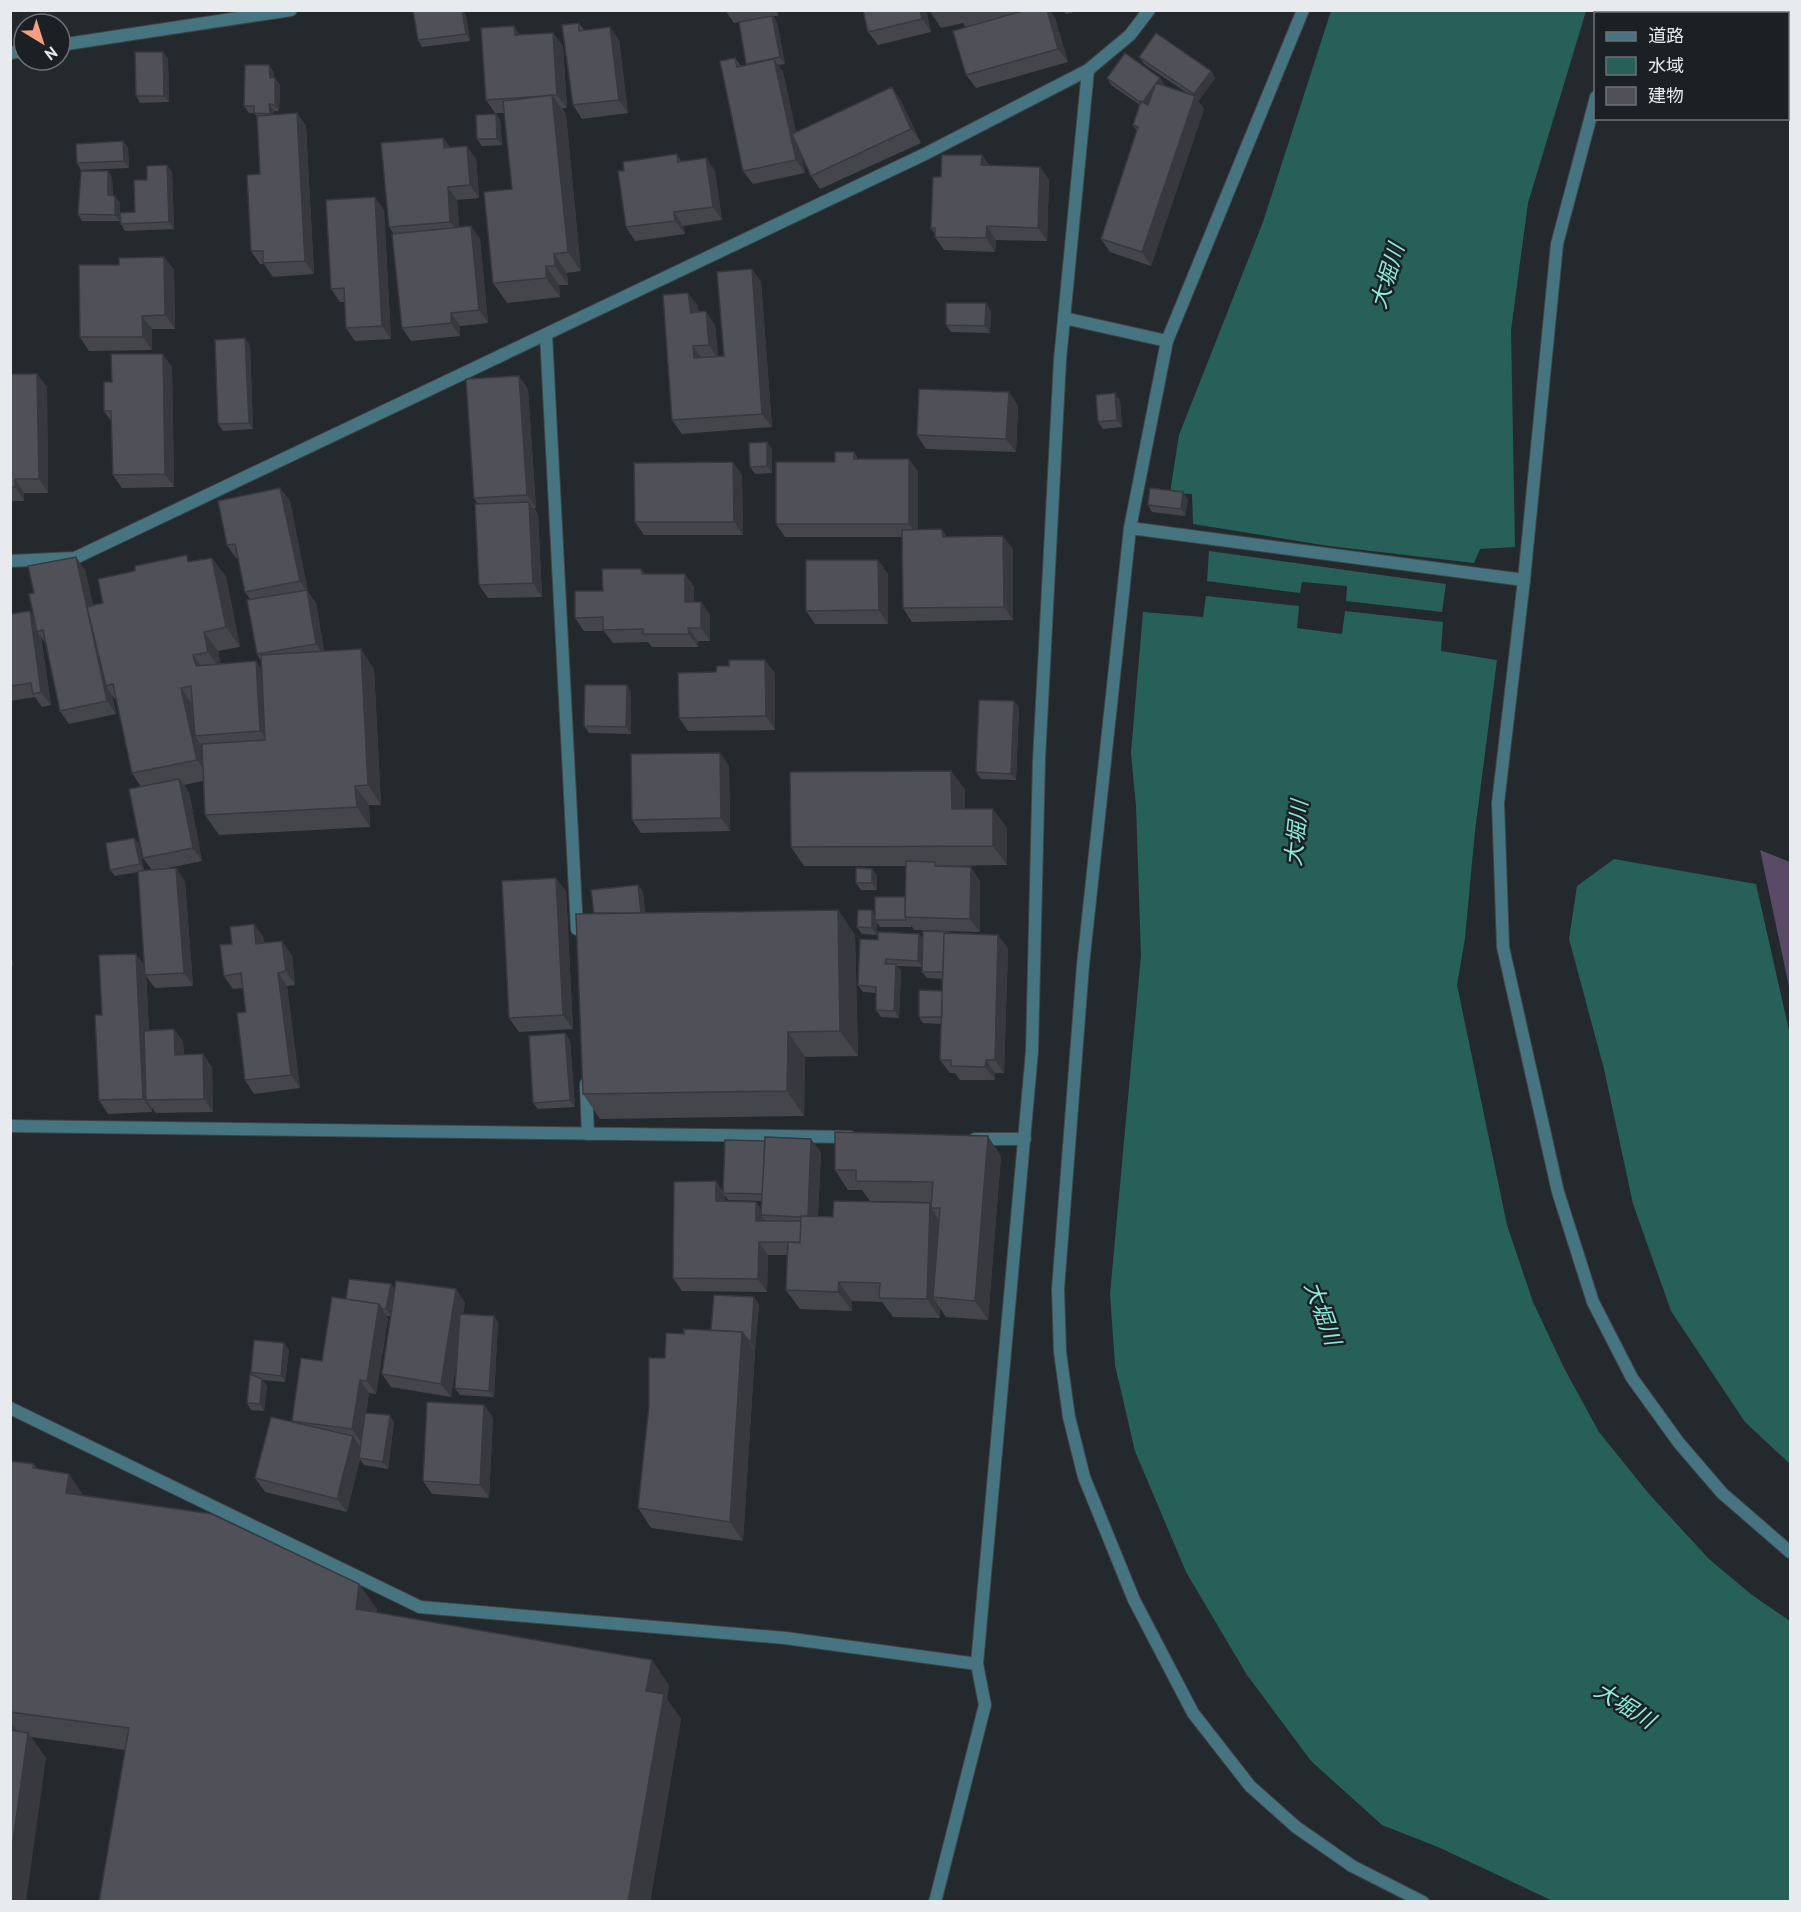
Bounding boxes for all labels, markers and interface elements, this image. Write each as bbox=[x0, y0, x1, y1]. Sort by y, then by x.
north arrow bbox=[12, 12, 72, 72]
legend bbox=[1594, 12, 1789, 120]
text: 道路 bbox=[1648, 24, 1684, 47]
text: N bbox=[41, 43, 62, 65]
text: 水域 bbox=[1648, 54, 1684, 77]
text: 建物 bbox=[1648, 84, 1684, 107]
water label: 大堀川 bbox=[1364, 238, 1411, 312]
water label: 大堀川 bbox=[1279, 797, 1314, 867]
water label: 大堀川 bbox=[1299, 1277, 1348, 1351]
water label: 大堀川 bbox=[1590, 1676, 1662, 1735]

